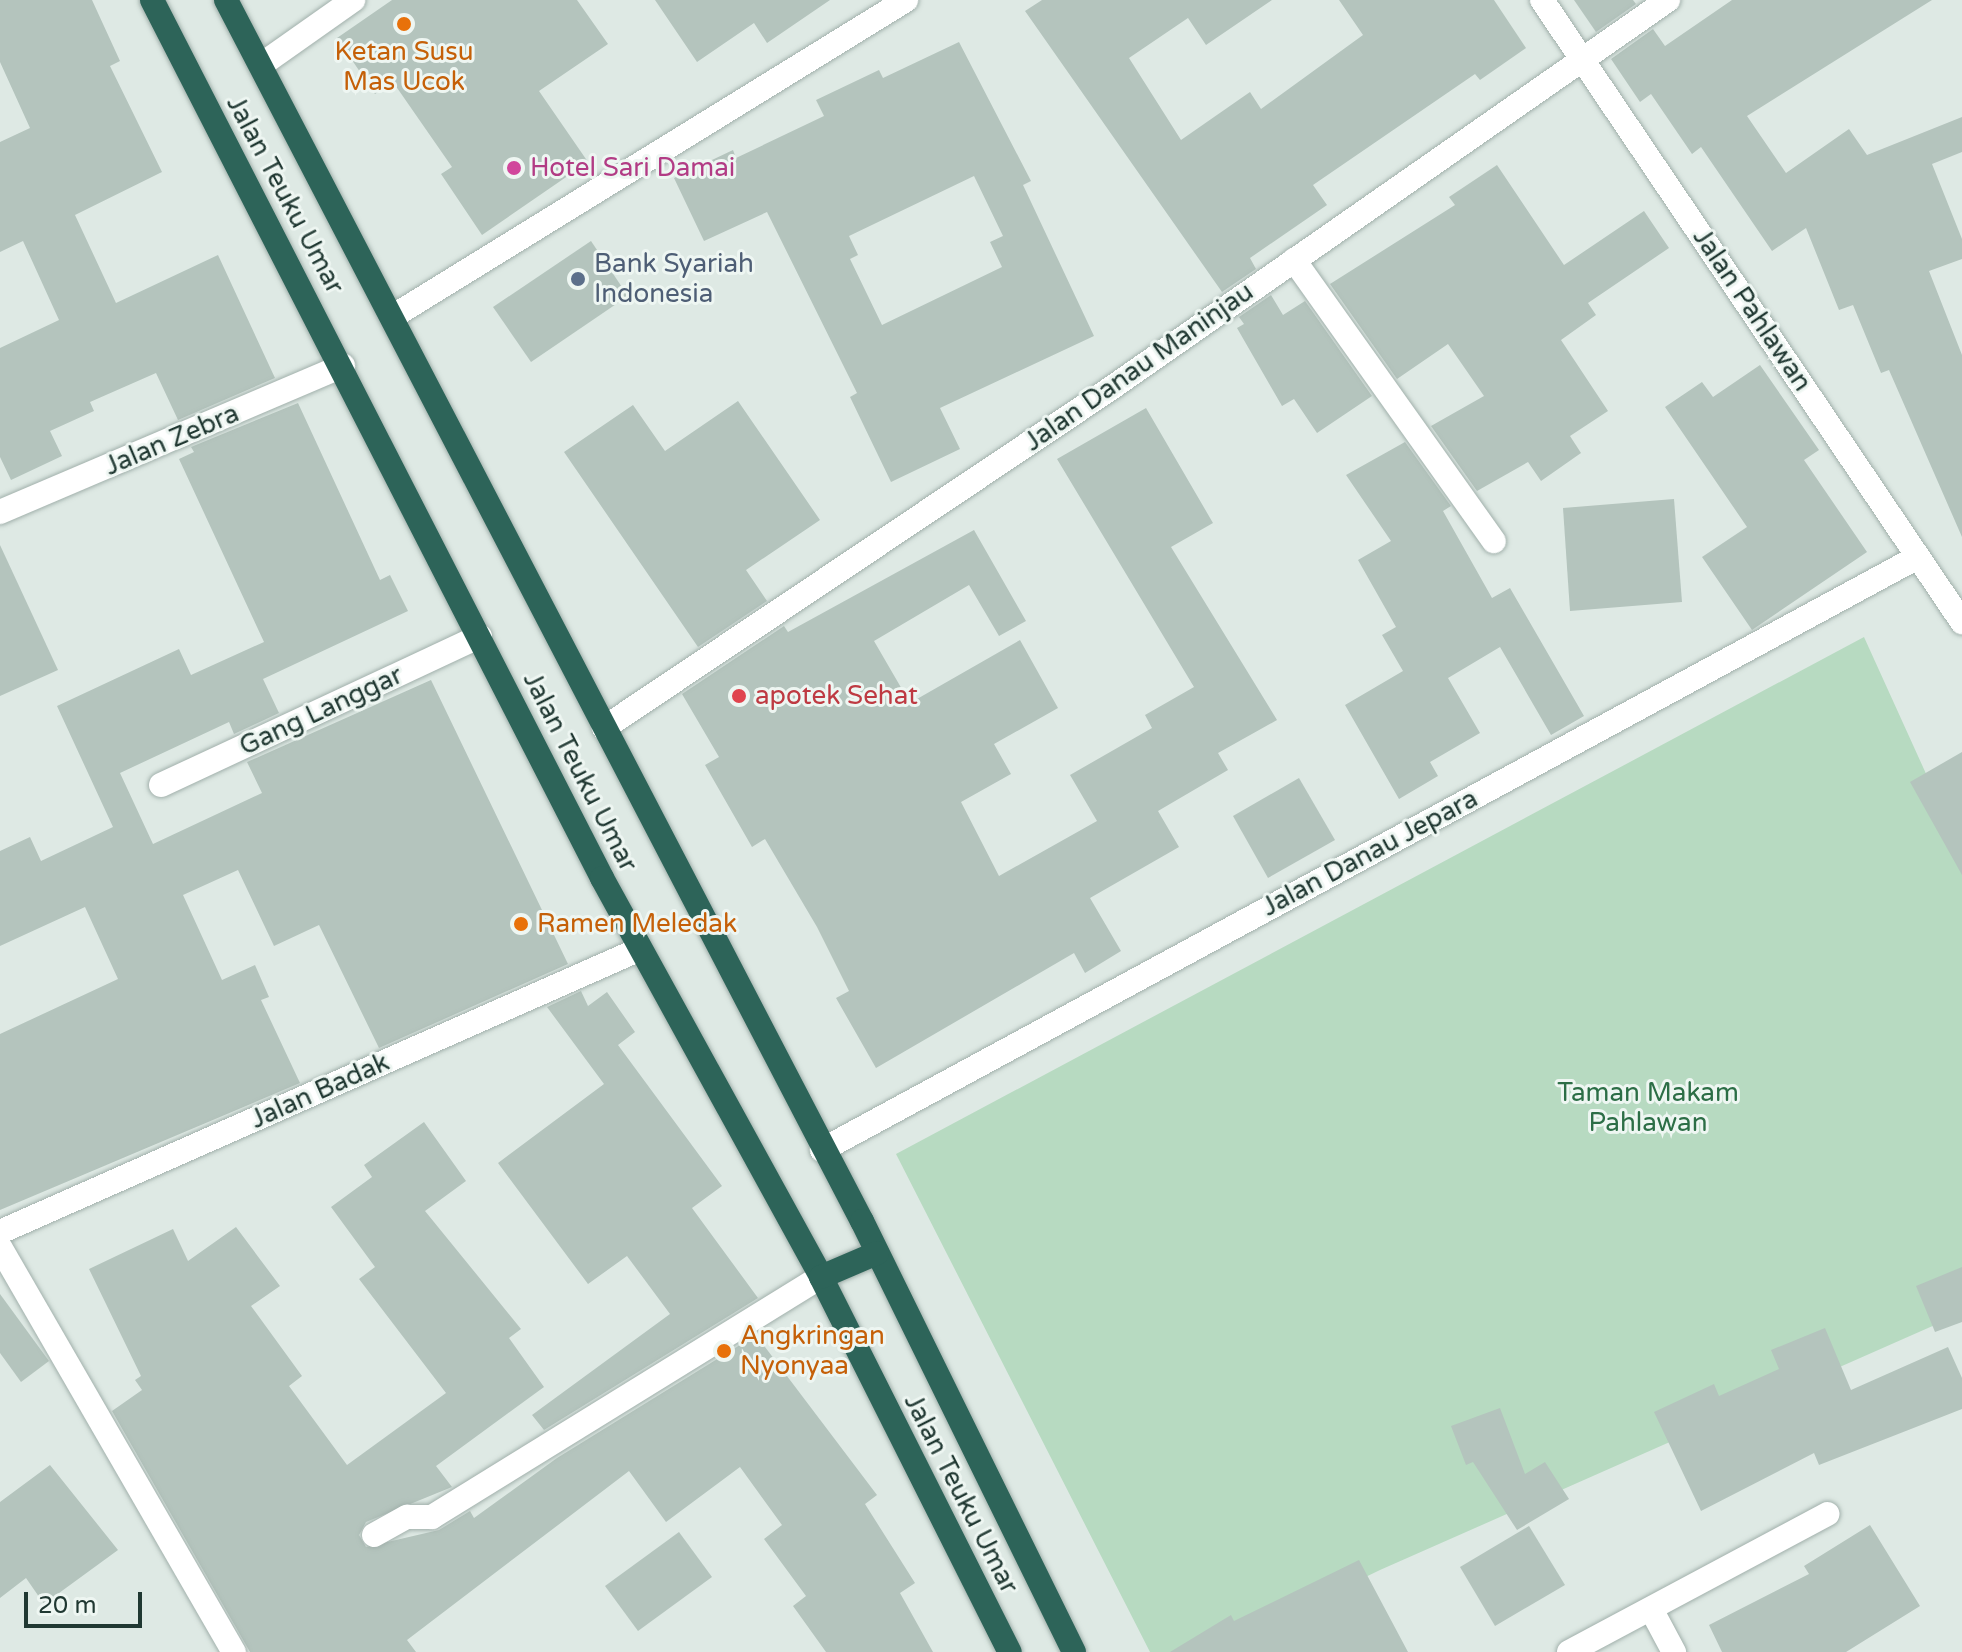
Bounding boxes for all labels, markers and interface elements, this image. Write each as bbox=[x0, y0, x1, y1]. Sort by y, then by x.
marker: Ketan Susu Mas Ucok bbox=[395, 15, 413, 33]
place label: Ketan Susu Mas Ucok bbox=[334, 36, 474, 98]
street label: Jalan Teuku Umar bbox=[220, 91, 350, 299]
place label: Hotel Sari Damai bbox=[530, 152, 735, 184]
marker: Hotel Sari Damai bbox=[505, 159, 523, 177]
street label: Jalan Pahlawan bbox=[1686, 223, 1818, 397]
place label: Bank Syariah Indonesia bbox=[594, 248, 754, 310]
marker: Bank Syariah Indonesia bbox=[569, 270, 587, 288]
street label: Jalan Danau Maninjau bbox=[1019, 276, 1259, 458]
street label: Jalan Zebra bbox=[100, 398, 244, 482]
street label: Gang Langgar bbox=[235, 660, 407, 762]
street label: Jalan Teuku Umar bbox=[516, 667, 644, 877]
place label: apotek Sehat bbox=[755, 680, 918, 712]
marker: apotek Sehat bbox=[730, 687, 748, 705]
street label: Jalan Danau Jepara bbox=[1257, 783, 1483, 923]
place label: Ramen Meledak bbox=[537, 908, 737, 940]
marker: Ramen Meledak bbox=[512, 915, 530, 933]
street label: Jalan Badak bbox=[246, 1047, 394, 1135]
park label: Taman Makam Pahlawan bbox=[1557, 1077, 1739, 1138]
place label: Angkringan Nyonyaa bbox=[740, 1320, 885, 1382]
marker: Angkringan Nyonyaa bbox=[715, 1342, 733, 1360]
street label: Jalan Teuku Umar bbox=[897, 1389, 1025, 1599]
scale bar bbox=[28, 1576, 146, 1626]
text: 20 m bbox=[38, 1591, 96, 1620]

